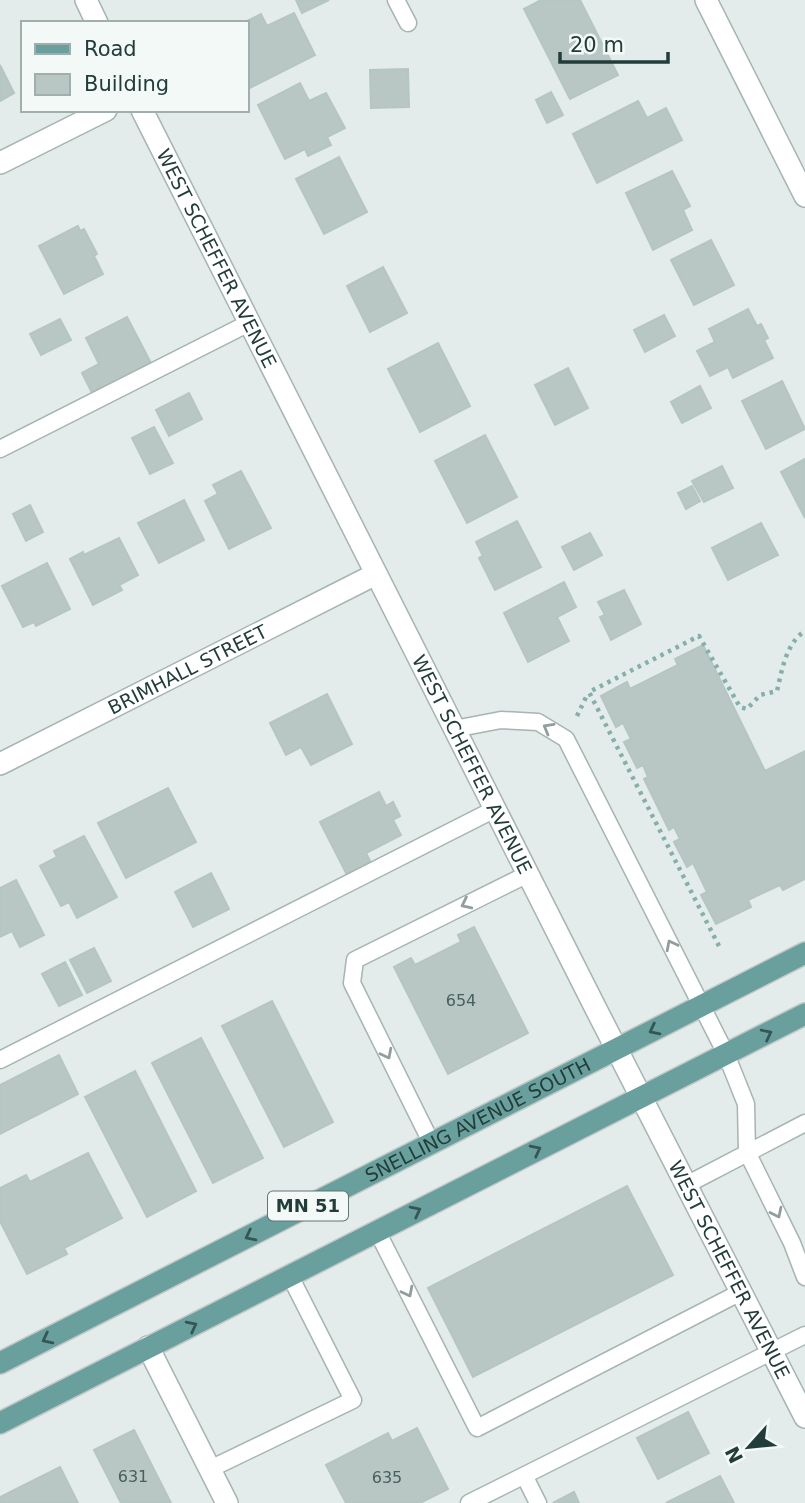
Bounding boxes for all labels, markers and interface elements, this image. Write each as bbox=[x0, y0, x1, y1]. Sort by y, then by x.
legend bbox=[21, 21, 248, 112]
scale bar bbox=[560, 21, 668, 65]
text: 20 m bbox=[570, 33, 624, 57]
text: Road bbox=[84, 37, 137, 61]
text: Building bbox=[84, 72, 169, 96]
street label: WEST SCHEFFER AVENUE bbox=[152, 145, 281, 371]
street label: BRIMHALL STREET bbox=[104, 620, 271, 719]
street label: WEST SCHEFFER AVENUE bbox=[408, 651, 537, 877]
one-way arrow bbox=[543, 723, 556, 736]
one-way arrow bbox=[461, 896, 473, 910]
one-way arrow bbox=[666, 939, 680, 952]
house number: 654 bbox=[446, 991, 476, 1010]
one-way arrow bbox=[649, 1022, 661, 1036]
one-way arrow bbox=[760, 1028, 772, 1042]
one-way arrow bbox=[379, 1047, 393, 1059]
street label: SNELLING AVENUE SOUTH bbox=[361, 1053, 594, 1186]
one-way arrow bbox=[529, 1145, 541, 1159]
street label: WEST SCHEFFER AVENUE bbox=[664, 1157, 795, 1382]
road number: MN 51 bbox=[268, 1191, 348, 1220]
one-way arrow bbox=[409, 1205, 421, 1219]
one-way arrow bbox=[768, 1206, 782, 1218]
one-way arrow bbox=[244, 1227, 257, 1241]
one-way arrow bbox=[399, 1285, 413, 1297]
one-way arrow bbox=[185, 1320, 197, 1334]
one-way arrow bbox=[42, 1331, 54, 1345]
north arrow bbox=[714, 1412, 784, 1482]
text: N bbox=[720, 1443, 747, 1467]
house number: 631 bbox=[118, 1467, 148, 1486]
house number: 635 bbox=[372, 1468, 402, 1487]

